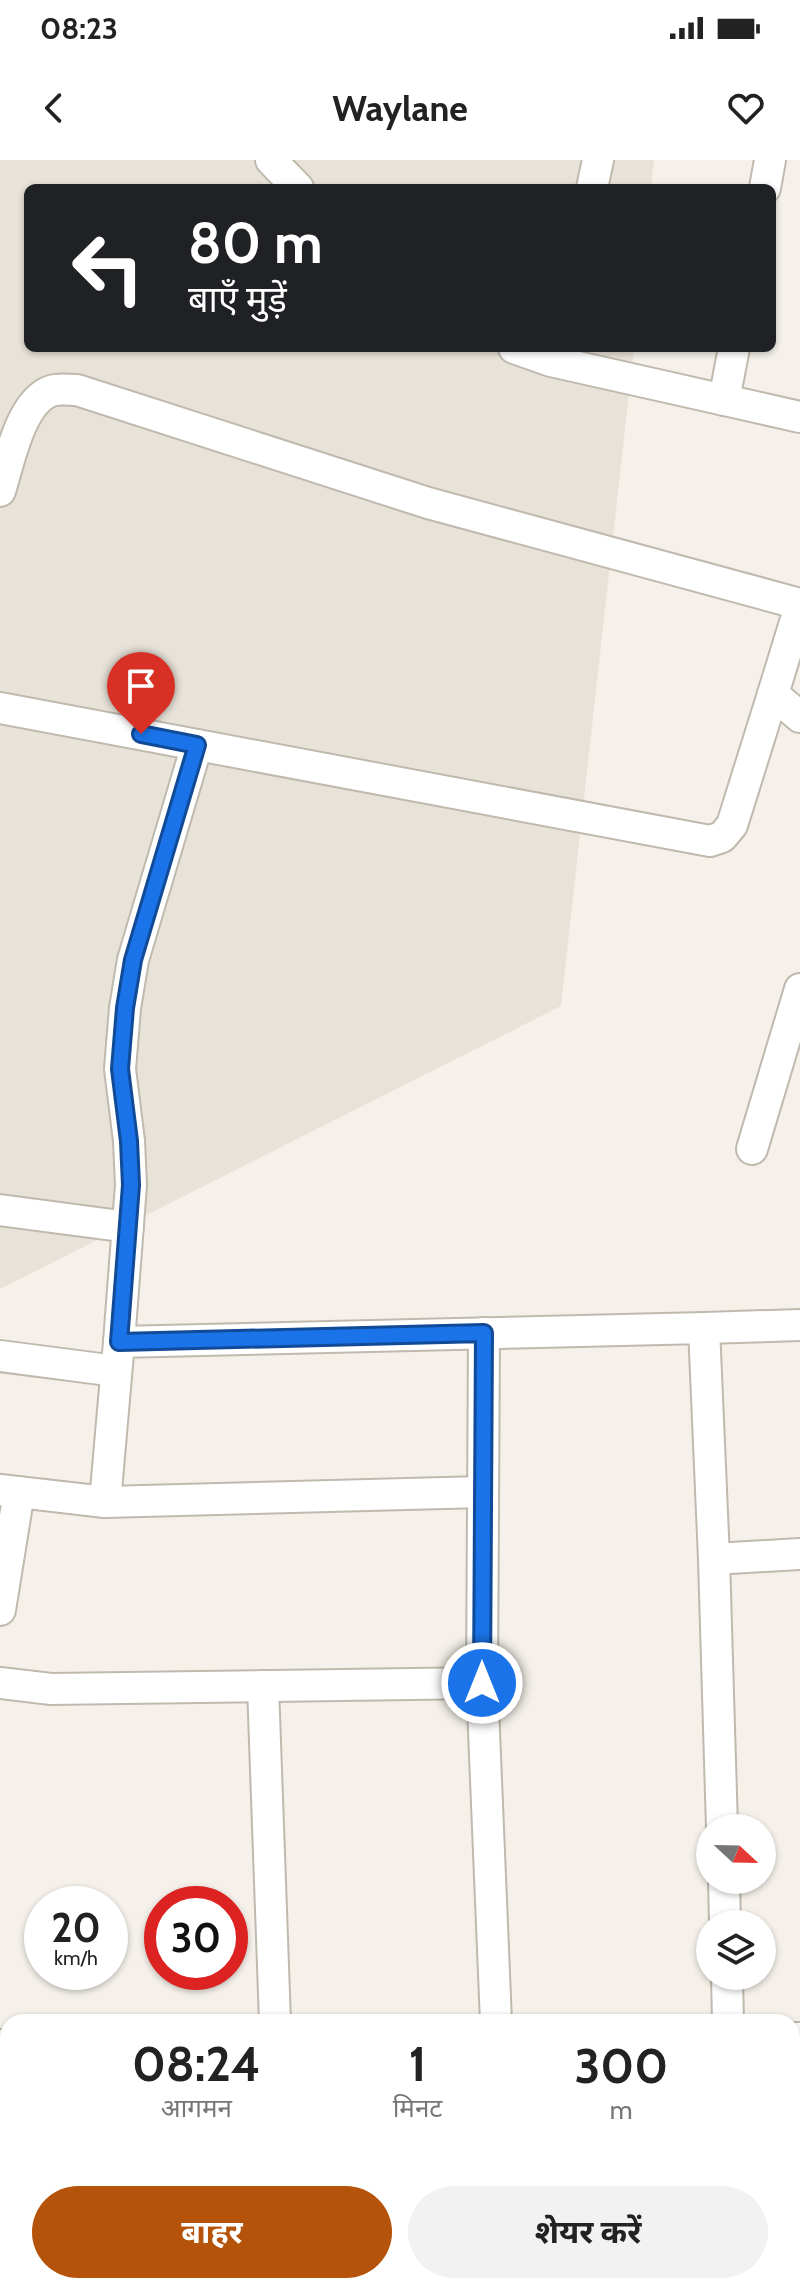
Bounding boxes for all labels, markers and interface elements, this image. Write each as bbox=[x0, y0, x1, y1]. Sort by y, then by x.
text: 08:23 bbox=[40, 10, 118, 47]
icon: back bbox=[32, 86, 76, 130]
text: Waylane bbox=[332, 86, 468, 130]
icon: heart bbox=[724, 86, 768, 130]
text: 80 m bbox=[188, 209, 323, 277]
icon: left bbox=[56, 216, 160, 320]
text: बाएँ मुड़ें bbox=[188, 277, 287, 321]
pin bbox=[107, 652, 175, 734]
icon: arrive bbox=[119, 664, 163, 708]
position arrow bbox=[440, 1641, 524, 1725]
north arrow bbox=[696, 1814, 776, 1894]
map controls bbox=[696, 1814, 776, 1990]
speed limit sign: 30 bbox=[144, 1886, 248, 1990]
text: 20 bbox=[51, 1903, 101, 1952]
button: layers bbox=[696, 1910, 776, 1990]
text: km/h bbox=[54, 1946, 98, 1970]
text: 08:24 bbox=[132, 2035, 261, 2093]
text: 1 bbox=[409, 2035, 426, 2093]
text: 300 bbox=[574, 2037, 668, 2095]
text: आगमन bbox=[161, 2092, 232, 2124]
text: मिनट bbox=[393, 2092, 442, 2124]
text: m bbox=[610, 2094, 633, 2126]
button: बाहर bbox=[32, 2186, 392, 2278]
button: शेयर करें bbox=[408, 2186, 768, 2278]

